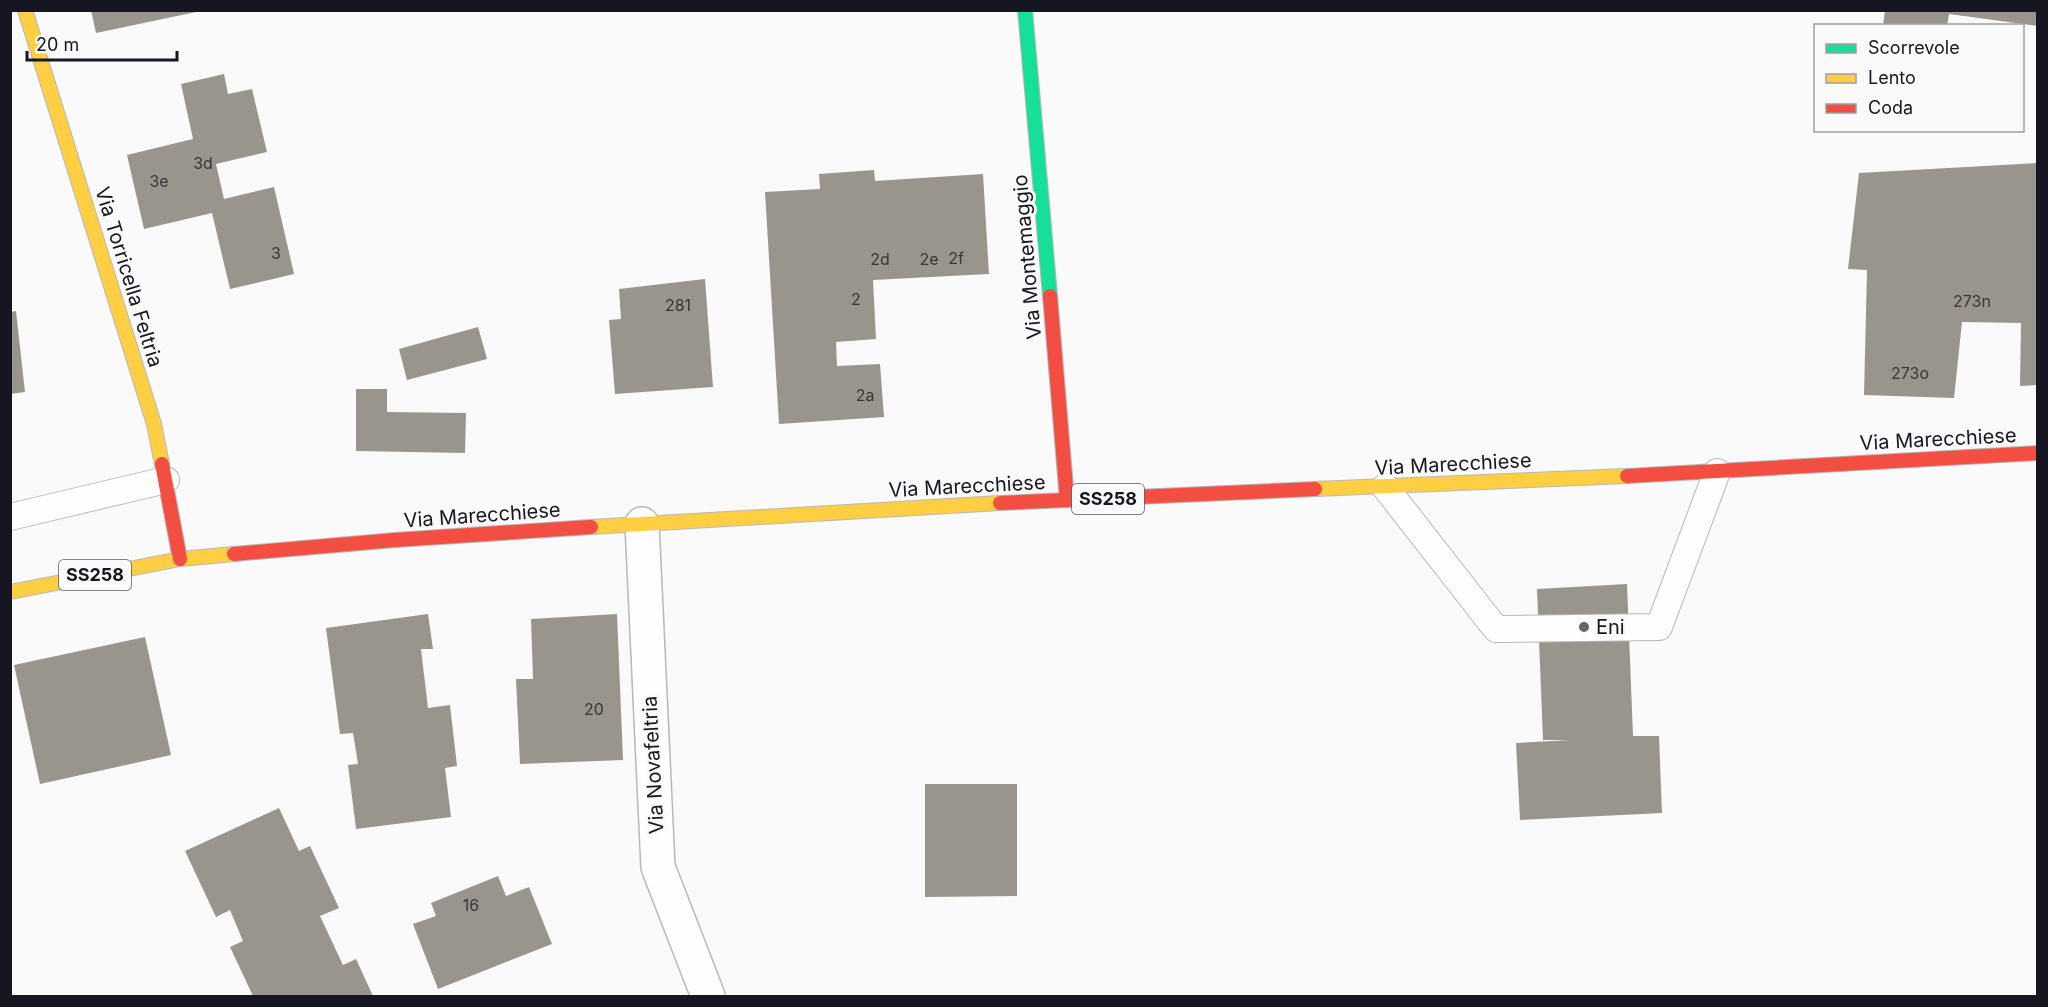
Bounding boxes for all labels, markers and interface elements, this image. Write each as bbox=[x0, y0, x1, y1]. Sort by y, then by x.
scale bar bbox=[27, 24, 177, 62]
legend bbox=[1814, 24, 2024, 132]
text: 20 m bbox=[36, 34, 79, 55]
text: Scorrevole bbox=[1868, 37, 1960, 58]
text: Lento bbox=[1868, 67, 1916, 88]
text: Coda bbox=[1868, 97, 1913, 118]
house number: 3d bbox=[193, 153, 213, 173]
house number: 3e bbox=[149, 171, 169, 191]
street label: Via Montemaggio bbox=[1008, 174, 1046, 340]
street label: Via Torricella Feltria bbox=[90, 184, 168, 370]
house number: 3 bbox=[271, 243, 281, 263]
house number: 2f bbox=[948, 248, 964, 268]
house number: 2d bbox=[870, 249, 890, 269]
house number: 2e bbox=[919, 249, 939, 269]
house number: 2 bbox=[851, 289, 861, 309]
house number: 273n bbox=[1953, 291, 1991, 311]
house number: 281 bbox=[665, 295, 691, 315]
house number: 273o bbox=[1891, 363, 1929, 383]
house number: 2a bbox=[856, 385, 874, 405]
street label: Via Marecchiese bbox=[1859, 423, 2017, 455]
street label: Via Marecchiese bbox=[1374, 448, 1532, 480]
street label: Via Marecchiese bbox=[888, 470, 1046, 502]
road number: SS258 bbox=[1072, 484, 1144, 514]
street label: Via Marecchiese bbox=[403, 498, 561, 532]
road number: SS258 bbox=[59, 560, 131, 590]
place label: Eni bbox=[1596, 615, 1625, 639]
marker: Eni bbox=[1577, 620, 1591, 634]
street label: Via Novafeltria bbox=[637, 695, 669, 835]
house number: 20 bbox=[584, 699, 604, 719]
house number: 16 bbox=[463, 895, 479, 915]

